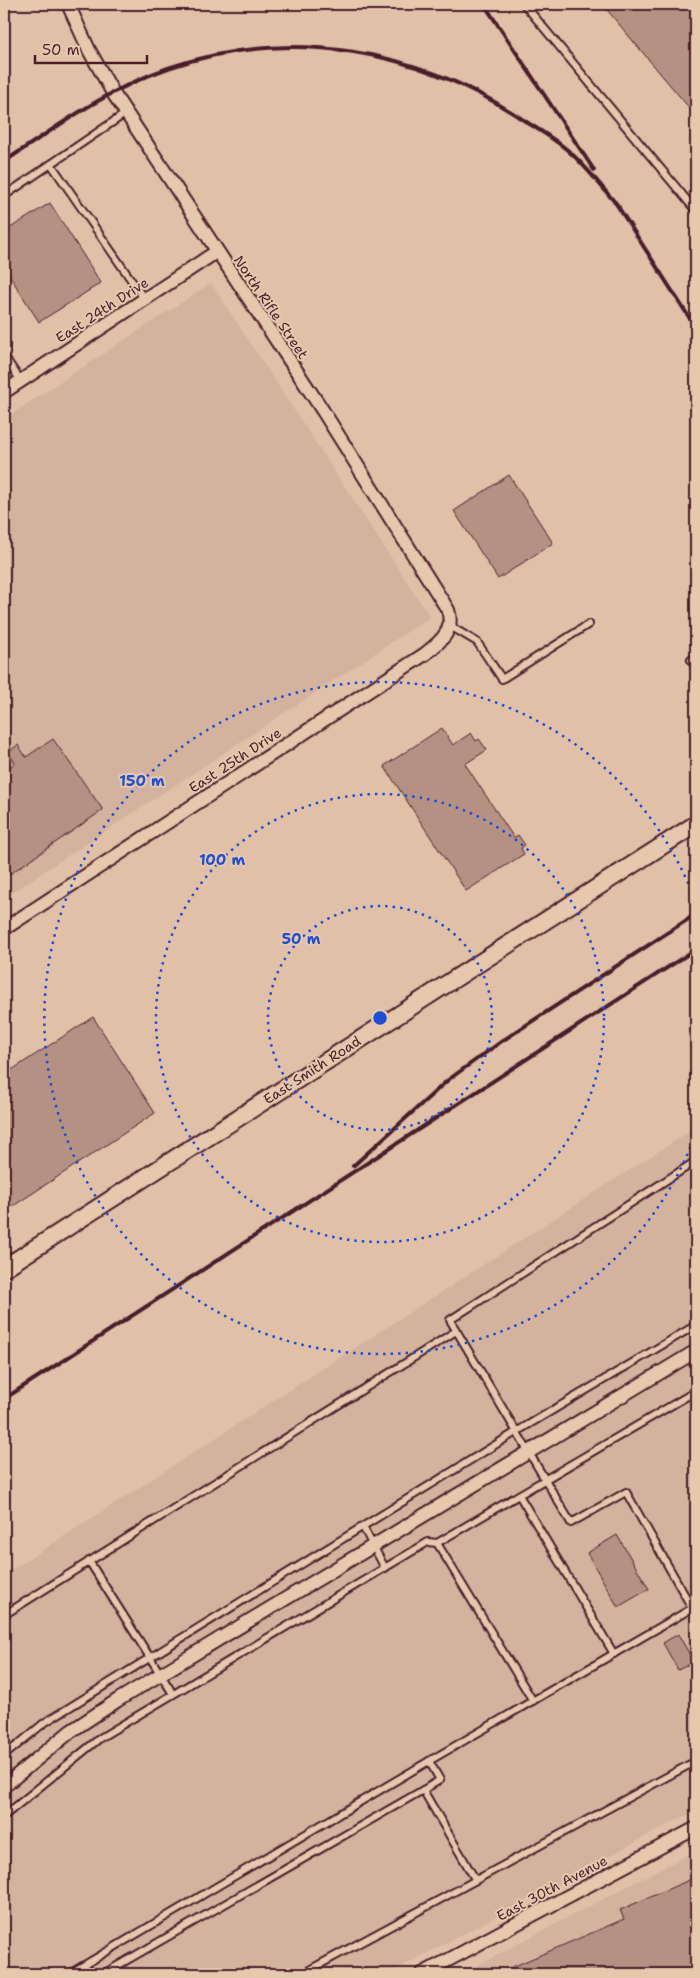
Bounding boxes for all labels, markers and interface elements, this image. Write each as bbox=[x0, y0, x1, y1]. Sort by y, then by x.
scale bar bbox=[35, 32, 148, 64]
text: 50 m bbox=[42, 40, 80, 60]
street label: North Rifle Street bbox=[230, 252, 312, 362]
street label: East 24th Drive bbox=[52, 273, 152, 347]
street label: East 25th Drive bbox=[185, 723, 285, 797]
text: 150 m bbox=[119, 771, 165, 791]
text: 100 m bbox=[199, 850, 245, 870]
text: 50 m bbox=[282, 929, 321, 949]
centre of rings bbox=[371, 1009, 389, 1027]
street label: East Smith Road bbox=[260, 1032, 364, 1108]
street label: East 30th Avenue bbox=[494, 1851, 611, 1925]

